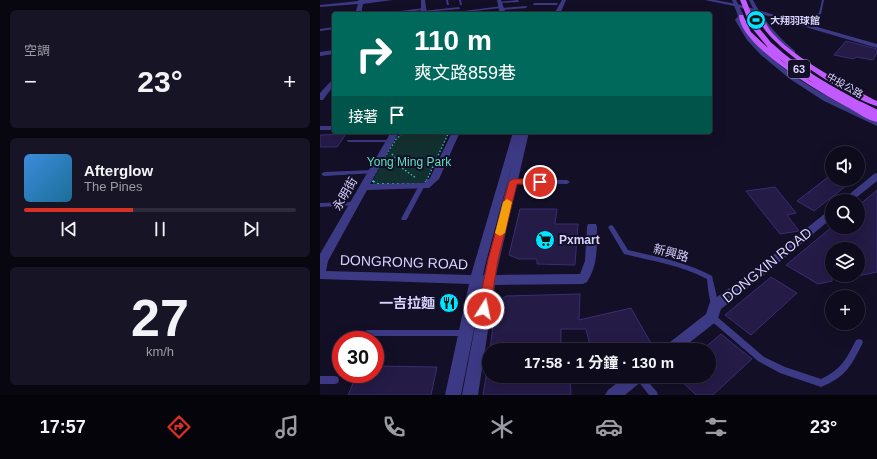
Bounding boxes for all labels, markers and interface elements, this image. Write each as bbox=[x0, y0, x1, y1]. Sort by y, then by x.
sports icon: 大翔羽球館 bbox=[745, 9, 767, 31]
place label: 大翔羽球館 bbox=[770, 15, 820, 26]
text: 110 m bbox=[414, 25, 492, 56]
icon: right bbox=[348, 28, 400, 80]
text: 空調 bbox=[24, 43, 50, 58]
road number: 63 bbox=[788, 60, 810, 78]
text: 爽文路859巷 bbox=[414, 63, 516, 83]
text: 23° bbox=[137, 65, 183, 98]
text: − bbox=[24, 69, 37, 94]
text: + bbox=[283, 69, 296, 94]
street label: 中投公路 bbox=[825, 71, 865, 100]
icon: arrive bbox=[386, 104, 408, 126]
text: 接著 bbox=[348, 108, 378, 125]
map controls bbox=[825, 146, 865, 330]
button: sound bbox=[825, 146, 865, 186]
park label: Yong Ming Park bbox=[367, 155, 452, 169]
text: Afterglow bbox=[84, 162, 153, 179]
pin bbox=[523, 165, 557, 199]
icon: arrive bbox=[529, 171, 551, 193]
street label: 永明街 bbox=[330, 175, 360, 213]
text: The Pines bbox=[84, 179, 143, 194]
button: search bbox=[825, 194, 865, 234]
icon: previous bbox=[58, 218, 80, 240]
icon: pause bbox=[149, 218, 171, 240]
icon: next bbox=[240, 218, 262, 240]
street label: DONGXIN ROAD bbox=[719, 224, 815, 306]
supermarket icon: Pxmart bbox=[534, 229, 556, 251]
place label: Pxmart bbox=[559, 233, 600, 247]
street label: 新興路 bbox=[652, 242, 690, 264]
button: layers bbox=[825, 242, 865, 282]
street label: DONGRONG ROAD bbox=[340, 252, 468, 272]
position arrow bbox=[463, 288, 505, 330]
text: 27 bbox=[131, 289, 189, 347]
button: + bbox=[825, 290, 865, 330]
restaurant icon: 一吉拉麵 bbox=[438, 292, 460, 314]
place label: 一吉拉麵 bbox=[379, 295, 435, 311]
speed limit sign: 30 bbox=[332, 331, 384, 383]
text: km/h bbox=[146, 344, 174, 359]
text: 17:58 · 1 分鐘 · 130 m bbox=[524, 354, 674, 371]
icon: directions bbox=[165, 413, 193, 441]
icon: music bbox=[273, 413, 301, 441]
icon: phone bbox=[380, 413, 408, 441]
icon: climate bbox=[488, 413, 516, 441]
icon: car bbox=[595, 413, 623, 441]
icon: filters bbox=[702, 413, 730, 441]
text: 17:57 bbox=[40, 417, 86, 437]
text: 23° bbox=[810, 417, 837, 437]

